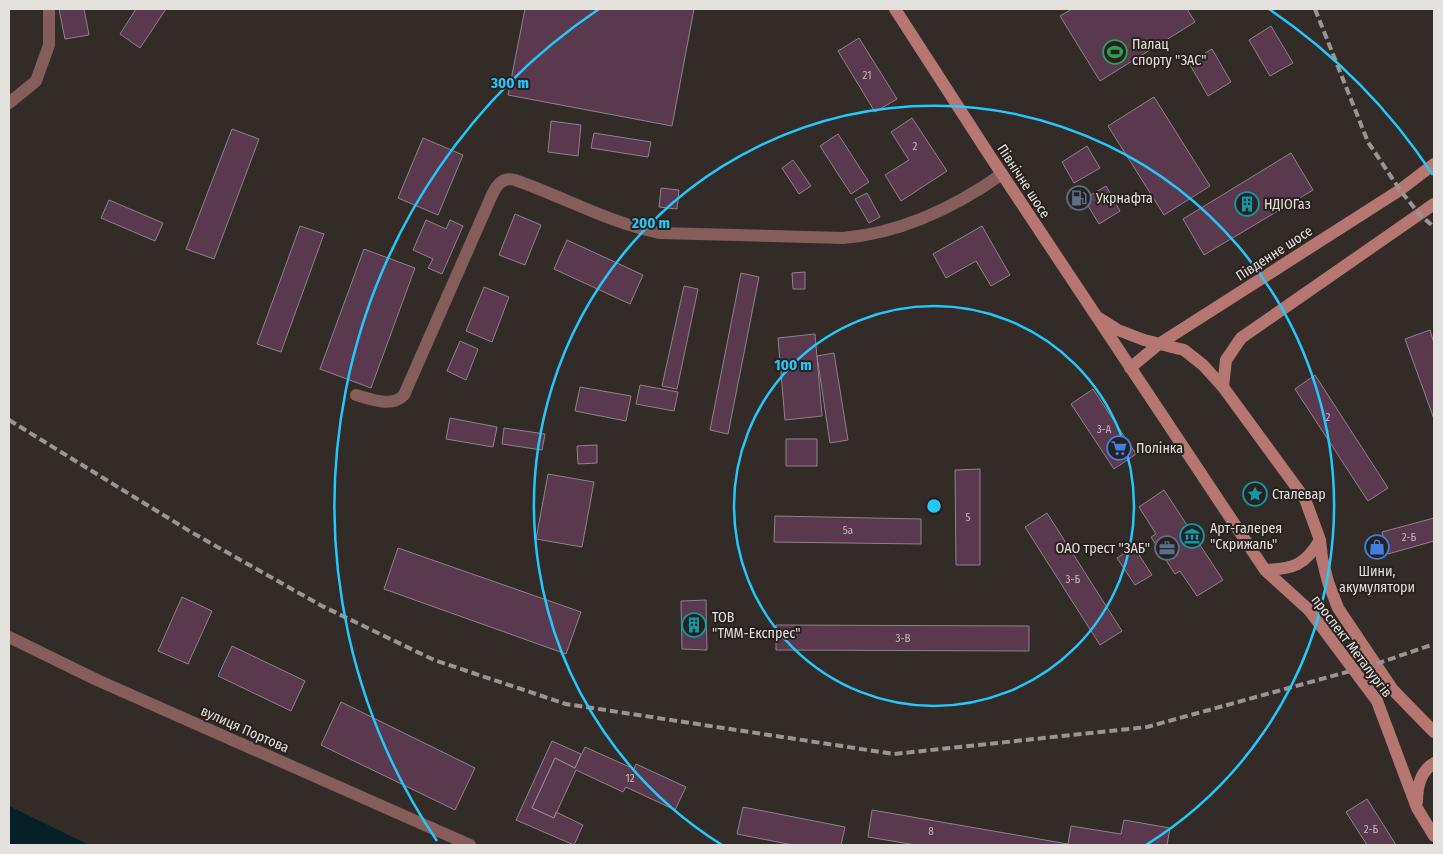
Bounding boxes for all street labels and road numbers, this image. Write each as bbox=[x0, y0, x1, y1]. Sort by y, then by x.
street label: Північне шосе bbox=[993, 141, 1054, 221]
street label: Південне шосе bbox=[1233, 222, 1316, 285]
street label: проспект Металургів bbox=[1308, 592, 1396, 701]
street label: вулиця Портова bbox=[198, 702, 292, 757]

